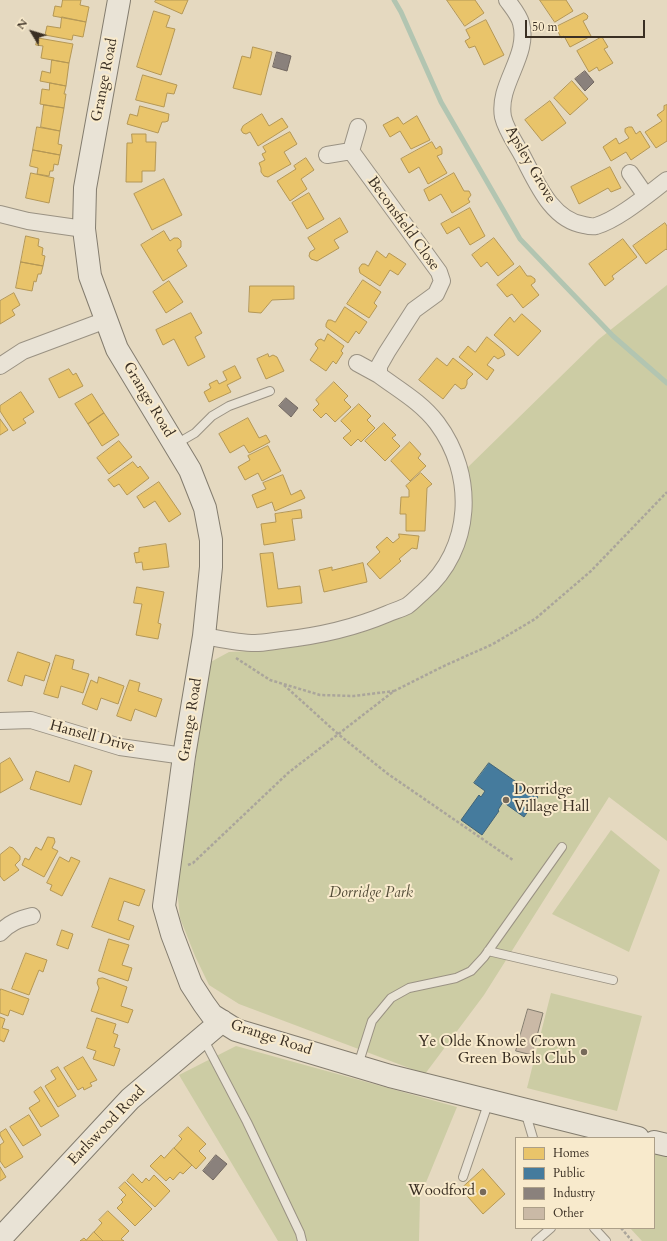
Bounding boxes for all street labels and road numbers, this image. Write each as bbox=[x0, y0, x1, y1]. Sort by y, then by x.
street label: Grange Road bbox=[88, 37, 122, 123]
street label: Apsley Grove bbox=[501, 123, 559, 207]
street label: Beconsfield Close bbox=[363, 173, 443, 275]
street label: Grange Road bbox=[119, 359, 177, 441]
street label: Grange Road bbox=[175, 677, 207, 763]
street label: Hansell Drive bbox=[48, 717, 136, 757]
street label: Grange Road bbox=[228, 1016, 314, 1060]
street label: Earlswood Road bbox=[65, 1083, 149, 1169]

